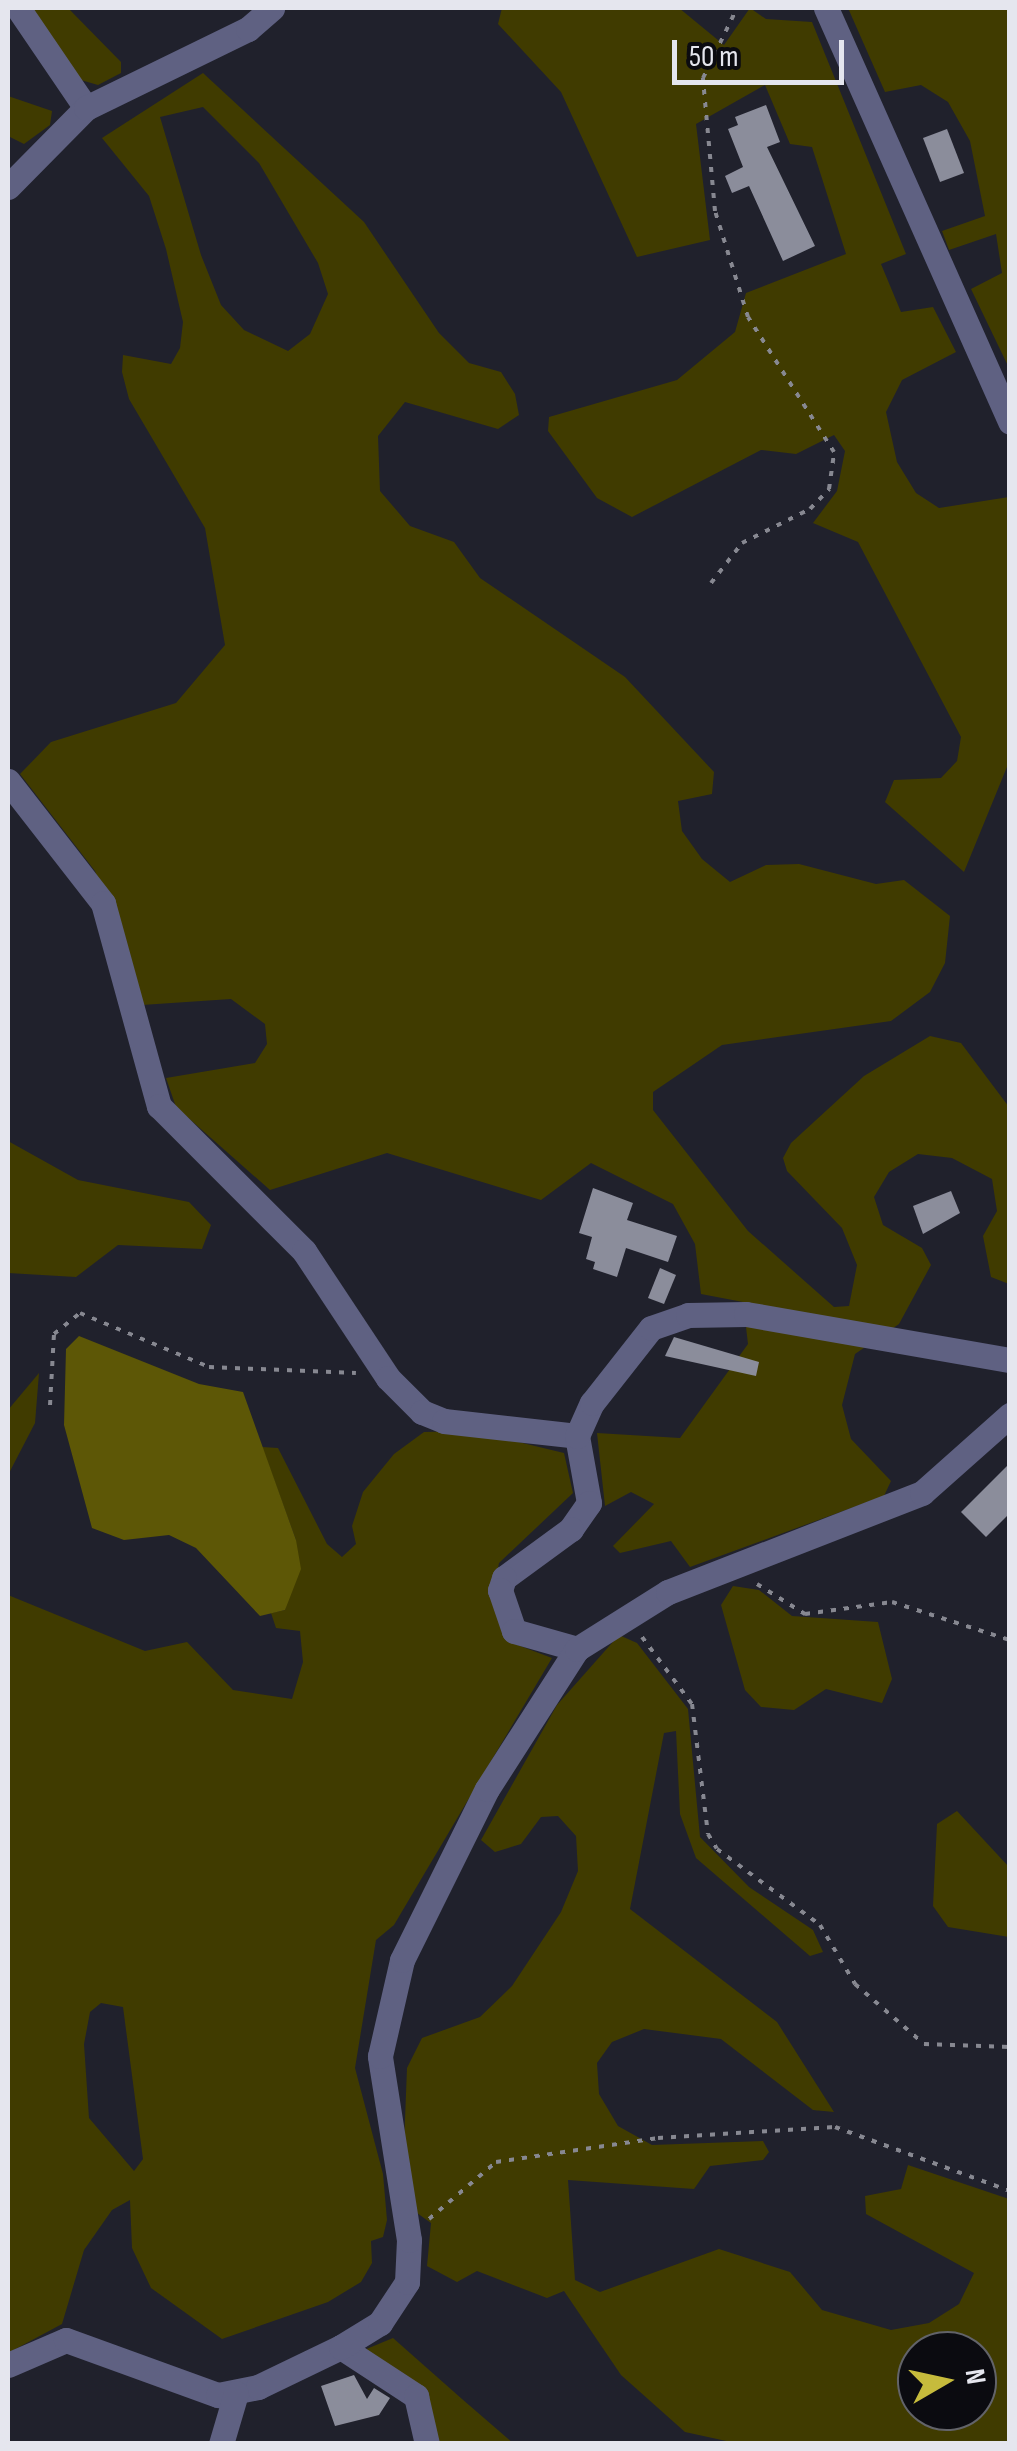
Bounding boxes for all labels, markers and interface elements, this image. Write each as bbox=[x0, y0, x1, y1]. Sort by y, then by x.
scale bar bbox=[677, 20, 850, 82]
text: 50 m bbox=[689, 39, 738, 75]
north arrow bbox=[897, 2331, 997, 2431]
text: N bbox=[958, 2367, 993, 2386]

